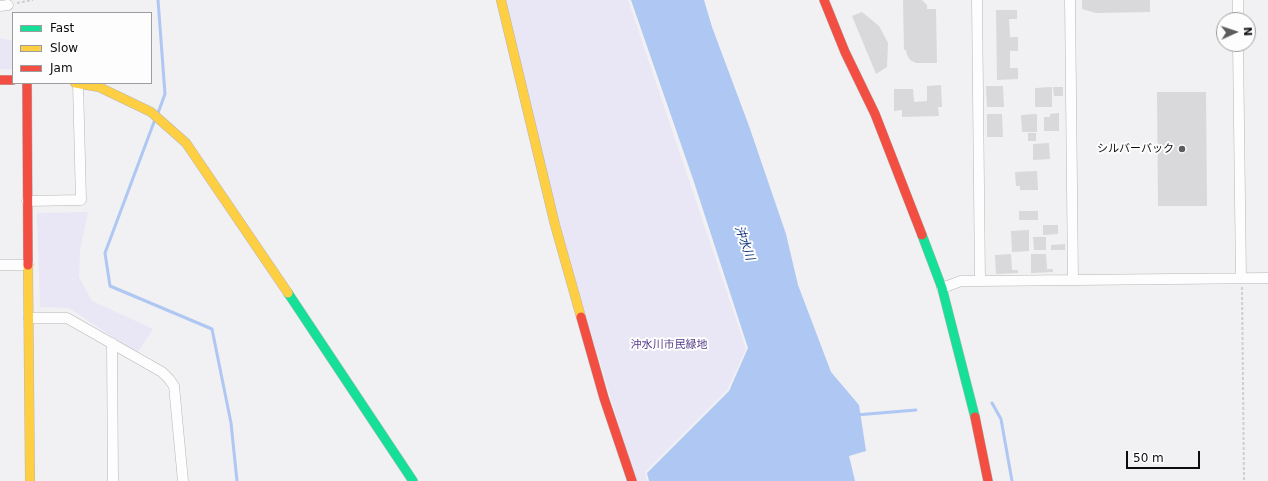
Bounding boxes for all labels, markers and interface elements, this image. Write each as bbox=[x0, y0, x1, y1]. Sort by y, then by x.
legend bbox=[12, 12, 152, 84]
north arrow bbox=[1216, 12, 1256, 52]
text: Fast bbox=[50, 21, 74, 35]
text: N bbox=[1241, 26, 1254, 36]
text: Slow bbox=[50, 41, 78, 55]
text: Jam bbox=[50, 61, 73, 75]
place label: シルバーバック bbox=[1097, 142, 1174, 156]
marker: シルバーバック bbox=[1177, 144, 1187, 154]
water label: 沖水川 bbox=[731, 224, 757, 262]
park label: 沖水川市民緑地 bbox=[631, 338, 707, 352]
scale bar bbox=[1128, 443, 1202, 469]
text: 50 m bbox=[1133, 451, 1164, 465]

